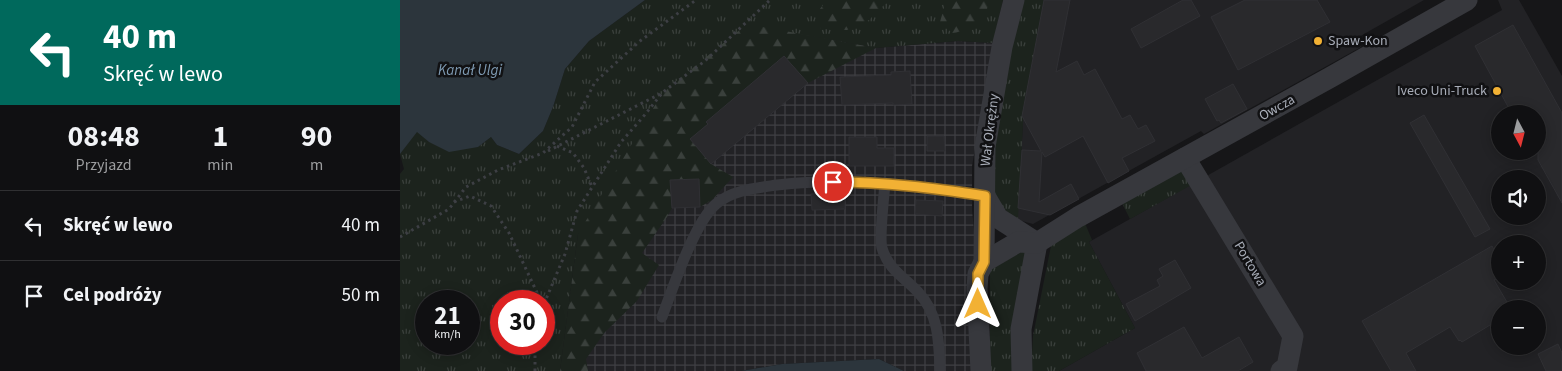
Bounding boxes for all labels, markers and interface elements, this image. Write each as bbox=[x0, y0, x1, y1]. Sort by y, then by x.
text: 40 m bbox=[103, 12, 177, 62]
icon: left bbox=[20, 20, 85, 85]
place label: Spaw-Kon bbox=[1328, 31, 1388, 51]
marker: Spaw-Kon bbox=[1312, 35, 1324, 47]
text: Skręć w lewo bbox=[103, 58, 223, 90]
water label: Kanał Ulgi bbox=[438, 60, 502, 81]
place label: Iveco Uni-Truck bbox=[1397, 81, 1487, 101]
marker: Iveco Uni-Truck bbox=[1491, 85, 1503, 97]
street label: Owcza bbox=[1255, 90, 1299, 126]
street label: Wał Okrężny bbox=[976, 92, 1004, 167]
north arrow bbox=[1491, 105, 1546, 160]
map controls bbox=[1491, 105, 1546, 355]
text: 08:48 bbox=[67, 115, 140, 158]
text: 1 bbox=[212, 115, 228, 158]
text: 90 bbox=[301, 115, 332, 158]
text: Przyjazd bbox=[76, 154, 132, 176]
text: min bbox=[207, 154, 233, 176]
text: m bbox=[310, 154, 323, 176]
pin bbox=[812, 161, 854, 203]
icon: arrive bbox=[819, 168, 847, 196]
button: sound bbox=[1491, 170, 1546, 225]
icon: left bbox=[20, 212, 48, 240]
text: Skręć w lewo bbox=[63, 212, 173, 239]
text: 40 m bbox=[342, 212, 380, 239]
button: + bbox=[1491, 235, 1546, 290]
street label: Portowa bbox=[1229, 238, 1271, 290]
position arrow bbox=[951, 277, 1003, 329]
icon: arrive bbox=[20, 282, 48, 310]
text: Cel podróży bbox=[63, 282, 162, 309]
text: 50 m bbox=[342, 282, 380, 309]
speed limit sign: 30 bbox=[490, 290, 555, 355]
text: 21 bbox=[434, 298, 461, 334]
button: − bbox=[1491, 300, 1546, 355]
text: km/h bbox=[434, 326, 461, 343]

